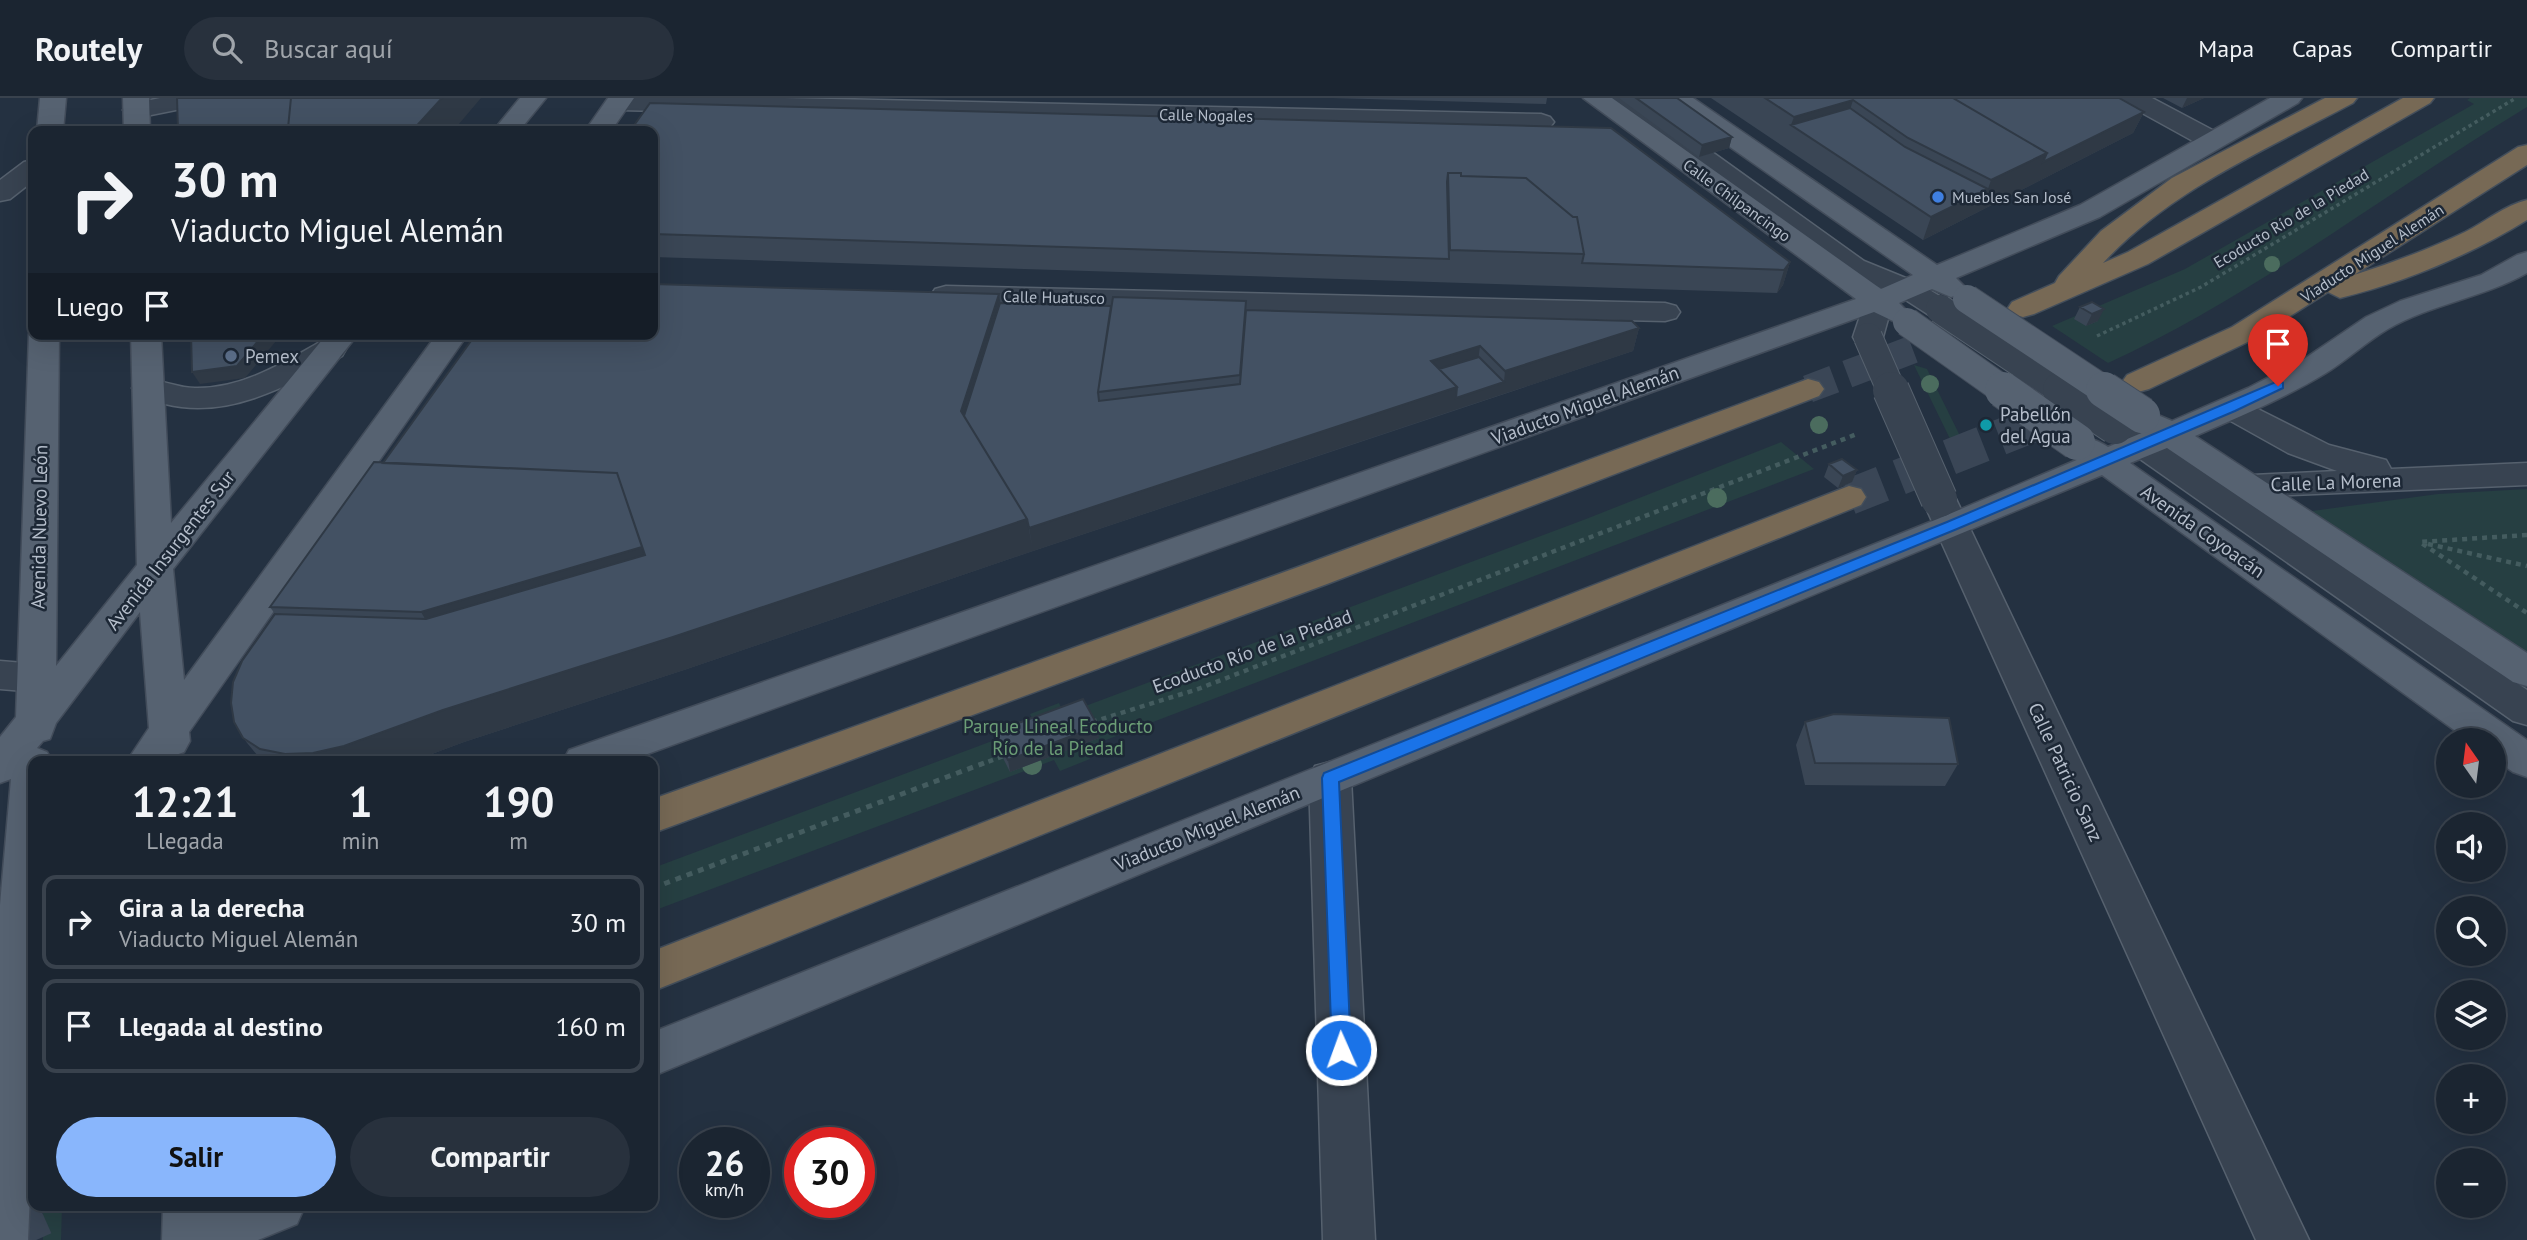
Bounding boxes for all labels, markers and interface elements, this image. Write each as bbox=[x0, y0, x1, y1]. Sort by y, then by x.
search box bbox=[184, 17, 674, 80]
text: Routely bbox=[35, 27, 142, 70]
icon: search bbox=[208, 29, 246, 67]
text: Buscar aquí bbox=[264, 32, 393, 65]
text: Mapa bbox=[2198, 33, 2254, 64]
text: Capas bbox=[2292, 33, 2352, 64]
text: Compartir bbox=[2390, 33, 2492, 64]
street label: Calle Nogales bbox=[1159, 104, 1253, 126]
text: 30 m bbox=[171, 147, 278, 211]
icon: right bbox=[56, 154, 147, 245]
street label: Calle Chilpancingo bbox=[1679, 154, 1795, 246]
street label: Ecoducto Río de la Piedad bbox=[2210, 164, 2372, 272]
place label: Muebles San José bbox=[1952, 187, 2071, 207]
marker: Muebles San José bbox=[1930, 189, 1946, 205]
street label: Viaducto Miguel Alemán bbox=[2296, 199, 2447, 307]
text: Viaducto Miguel Alemán bbox=[171, 209, 504, 251]
street label: Calle Huatusco bbox=[1003, 286, 1105, 308]
icon: arrive bbox=[138, 287, 176, 325]
text: Luego bbox=[56, 290, 124, 323]
pin bbox=[2248, 314, 2308, 386]
icon: arrive bbox=[2259, 325, 2297, 363]
place label: Pemex bbox=[245, 344, 299, 368]
marker: Pemex bbox=[223, 348, 239, 364]
street label: Viaducto Miguel Alemán bbox=[1487, 360, 1682, 450]
place label: Pabellón del Agua bbox=[2000, 402, 2071, 448]
marker: Pabellón del Agua bbox=[1978, 417, 1994, 433]
street label: Avenida Nuevo León bbox=[26, 445, 52, 609]
street label: Avenida Insurgentes Sur bbox=[100, 465, 240, 635]
street label: Calle La Morena bbox=[2270, 468, 2402, 496]
street label: Avenida Coyoacán bbox=[2136, 479, 2270, 583]
street label: Ecoducto Río de la Piedad bbox=[1149, 604, 1355, 698]
street label: Calle Patricio Sanz bbox=[2023, 699, 2109, 845]
park label: Parque Lineal Ecoducto Río de la Piedad bbox=[963, 714, 1153, 760]
north arrow bbox=[2436, 728, 2506, 798]
map controls bbox=[2436, 728, 2506, 1218]
text: 12:21 bbox=[132, 774, 238, 829]
text: 1 bbox=[349, 774, 372, 829]
text: 190 bbox=[483, 774, 554, 829]
street label: Viaducto Miguel Alemán bbox=[1110, 780, 1303, 877]
button: sound bbox=[2436, 812, 2506, 882]
text: Llegada bbox=[146, 826, 224, 855]
text: min bbox=[342, 826, 379, 855]
text: m bbox=[509, 826, 528, 855]
text: Gira a la derecha bbox=[119, 891, 305, 924]
button: search bbox=[2436, 896, 2506, 966]
icon: right bbox=[60, 903, 98, 941]
text: 30 m bbox=[570, 906, 626, 939]
text: Viaducto Miguel Alemán bbox=[119, 924, 358, 953]
button: layers bbox=[2436, 980, 2506, 1050]
icon: arrive bbox=[60, 1007, 98, 1045]
text: Llegada al destino bbox=[119, 1010, 323, 1043]
text: 160 m bbox=[555, 1010, 626, 1043]
position arrow bbox=[1304, 1013, 1378, 1087]
button: + bbox=[2436, 1064, 2506, 1134]
button: Salir bbox=[56, 1117, 336, 1197]
button: Compartir bbox=[350, 1117, 630, 1197]
speed limit sign: 30 bbox=[784, 1127, 875, 1218]
text: 26 bbox=[705, 1140, 744, 1186]
button: − bbox=[2436, 1148, 2506, 1218]
text: km/h bbox=[705, 1178, 744, 1201]

